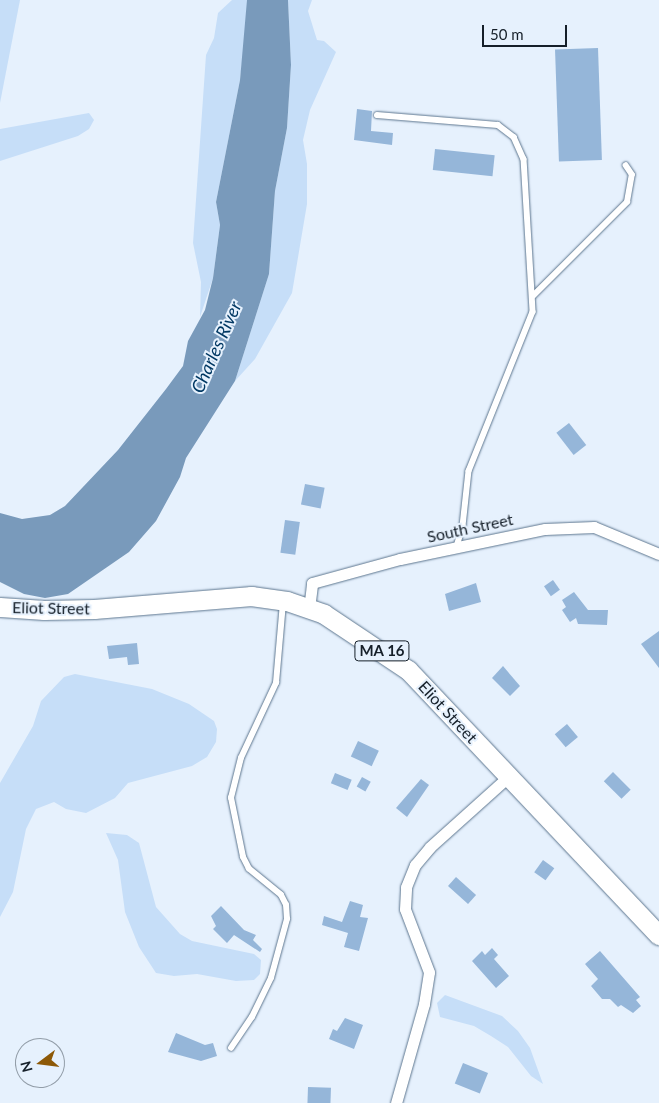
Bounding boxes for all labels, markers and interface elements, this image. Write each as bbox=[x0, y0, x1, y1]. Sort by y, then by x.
scale bar bbox=[484, 15, 569, 47]
text: 50 m bbox=[490, 25, 524, 43]
water label: Charles River bbox=[186, 298, 246, 396]
street label: South Street bbox=[425, 510, 515, 546]
street label: Eliot Street bbox=[12, 598, 90, 618]
road number: MA 16 bbox=[353, 638, 411, 664]
street label: Eliot Street bbox=[414, 677, 482, 747]
north arrow bbox=[15, 1038, 65, 1088]
text: N bbox=[16, 1059, 36, 1074]

